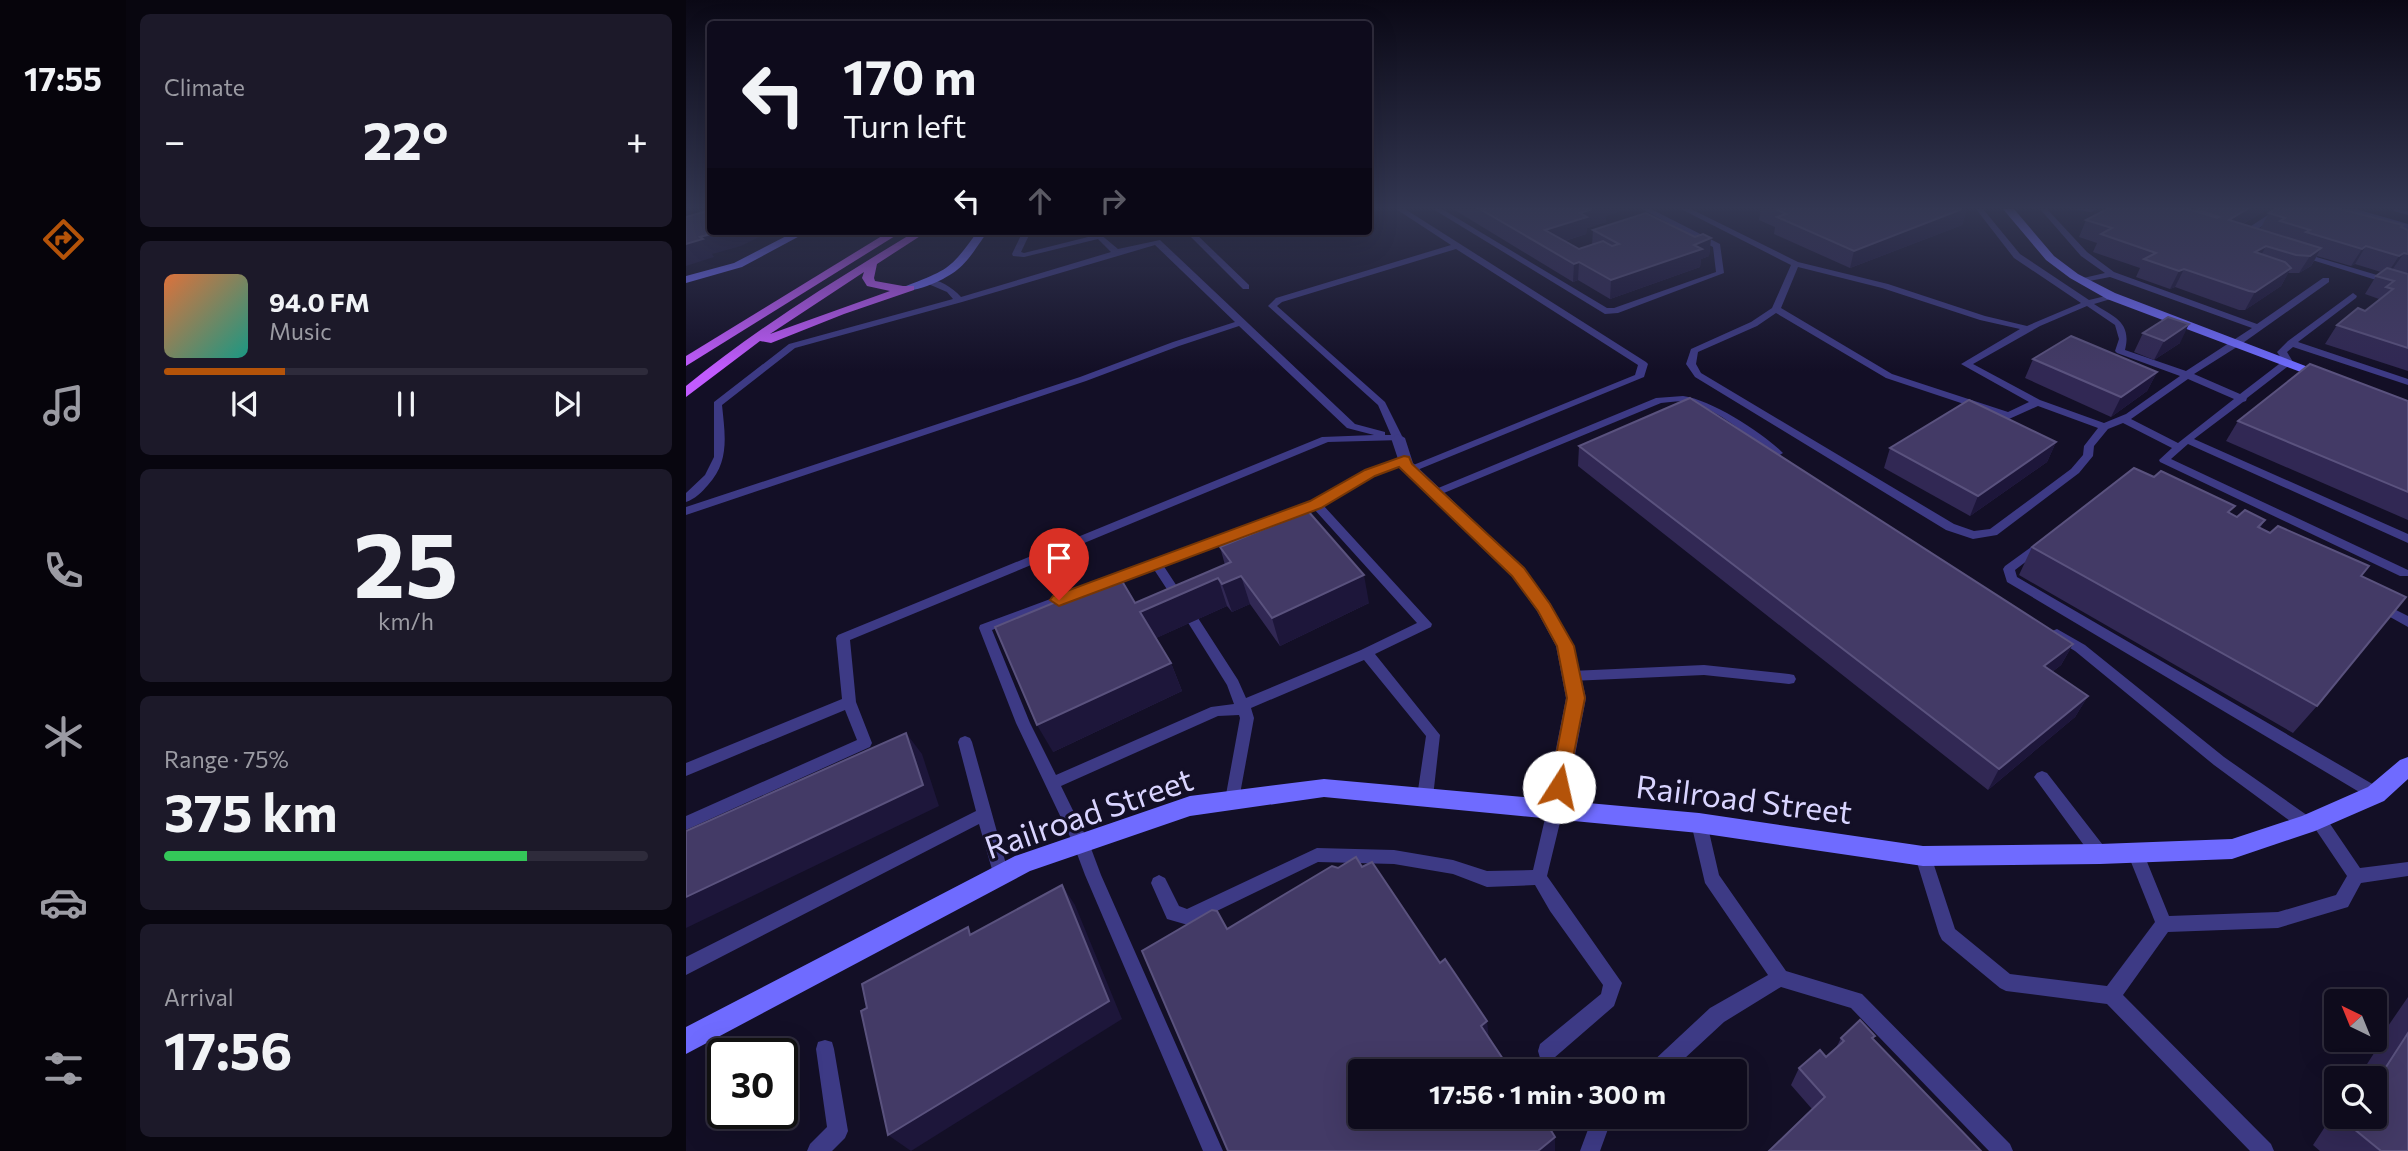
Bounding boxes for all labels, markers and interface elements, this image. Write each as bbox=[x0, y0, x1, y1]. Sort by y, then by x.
text: 170 m bbox=[843, 45, 976, 105]
icon: left bbox=[728, 49, 819, 140]
text: 17:55 bbox=[24, 58, 102, 98]
text: Climate bbox=[164, 73, 245, 101]
text: Turn left bbox=[843, 105, 967, 145]
text: 22° bbox=[363, 107, 448, 171]
text: − bbox=[164, 116, 186, 163]
text: + bbox=[626, 116, 648, 163]
icon: left bbox=[948, 182, 986, 220]
icon: ahead bbox=[1021, 182, 1059, 220]
icon: right bbox=[1094, 182, 1132, 220]
icon: directions bbox=[39, 215, 88, 264]
text: 94.0 FM bbox=[269, 286, 370, 317]
text: Music bbox=[269, 317, 332, 345]
icon: music bbox=[39, 381, 88, 430]
icon: previous bbox=[226, 385, 264, 423]
icon: pause bbox=[387, 385, 425, 423]
icon: next bbox=[548, 385, 586, 423]
text: 25 bbox=[354, 505, 458, 617]
pin bbox=[1029, 528, 1089, 600]
icon: arrive bbox=[1040, 539, 1078, 577]
icon: phone bbox=[39, 546, 88, 595]
text: km/h bbox=[378, 607, 434, 635]
icon: climate bbox=[39, 712, 88, 761]
text: Range · 75% bbox=[164, 745, 289, 773]
position arrow bbox=[1522, 750, 1596, 824]
street label: Railroad Street bbox=[979, 758, 1198, 866]
street label: Railroad Street bbox=[1634, 765, 1855, 831]
text: 375 km bbox=[164, 779, 338, 843]
icon: car bbox=[39, 878, 88, 927]
text: Arrival bbox=[164, 983, 234, 1011]
north arrow bbox=[2324, 989, 2387, 1052]
map controls bbox=[2324, 989, 2387, 1129]
text: 17:56 bbox=[164, 1017, 292, 1081]
speed limit sign: 30 bbox=[707, 1038, 798, 1129]
icon: filters bbox=[39, 1044, 88, 1093]
button: search bbox=[2324, 1066, 2387, 1129]
text: 17:56 · 1 min · 300 m bbox=[1429, 1078, 1666, 1109]

